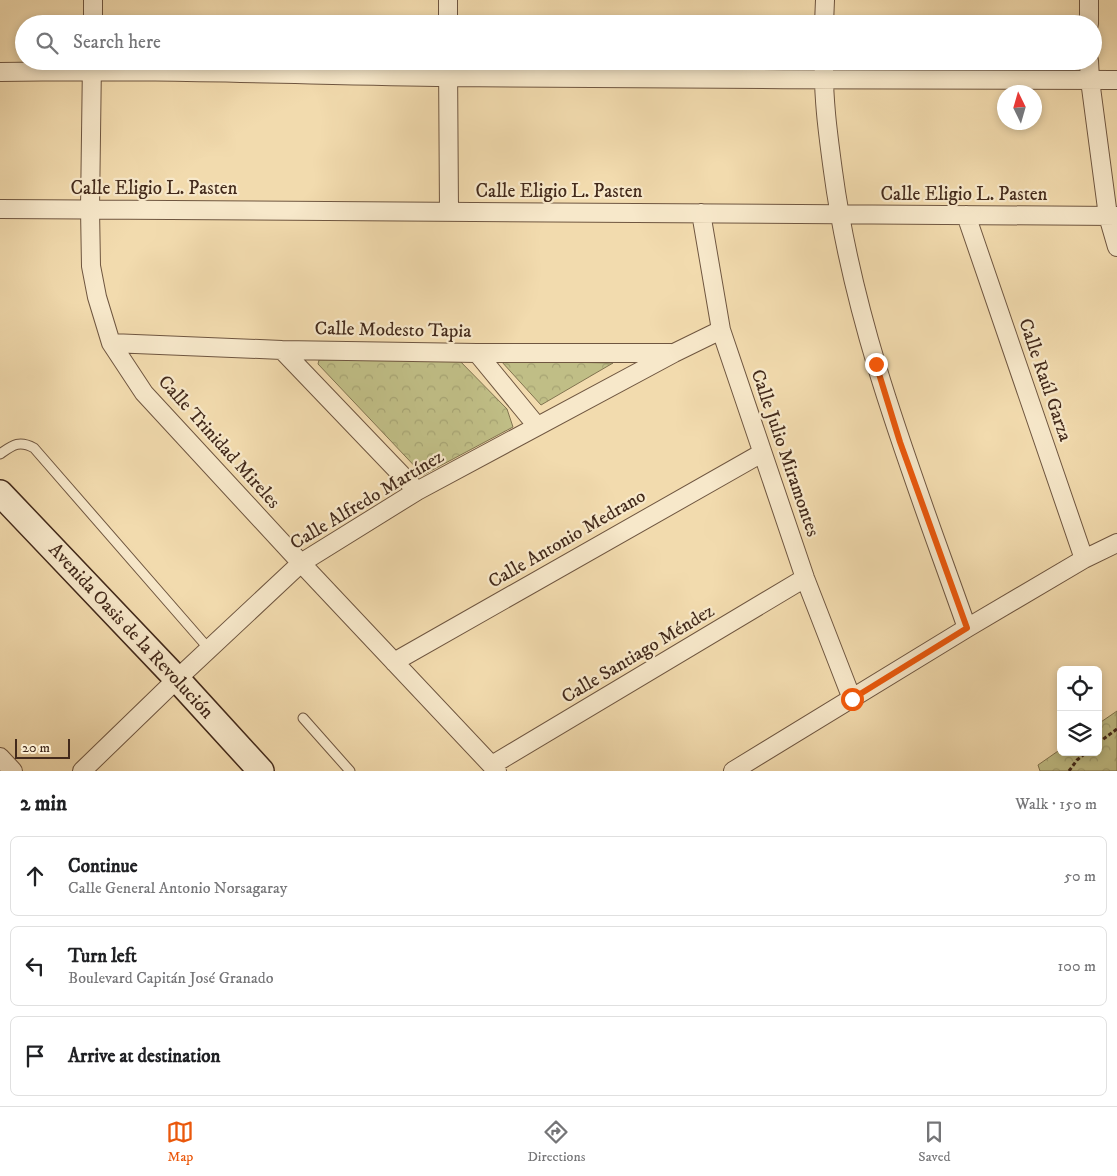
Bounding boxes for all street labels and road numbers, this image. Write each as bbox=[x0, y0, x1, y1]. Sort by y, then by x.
street label: Calle Eligio L. Pasten bbox=[70, 177, 238, 200]
street label: Calle Eligio L. Pasten bbox=[475, 180, 643, 203]
street label: Calle Eligio L. Pasten bbox=[880, 183, 1048, 206]
street label: Calle Raúl Garza bbox=[1013, 316, 1077, 444]
street label: Calle Modesto Tapia bbox=[314, 317, 472, 343]
street label: Calle Julio Miramontes bbox=[746, 366, 824, 540]
street label: Calle Trinidad Mireles bbox=[153, 371, 285, 513]
street label: Calle Alfredo Martínez bbox=[286, 445, 448, 555]
street label: Calle Antonio Medrano bbox=[484, 485, 650, 593]
street label: Avenida Oasis de la Revolución bbox=[44, 538, 218, 724]
street label: Calle Santiago Méndez bbox=[558, 599, 718, 709]

